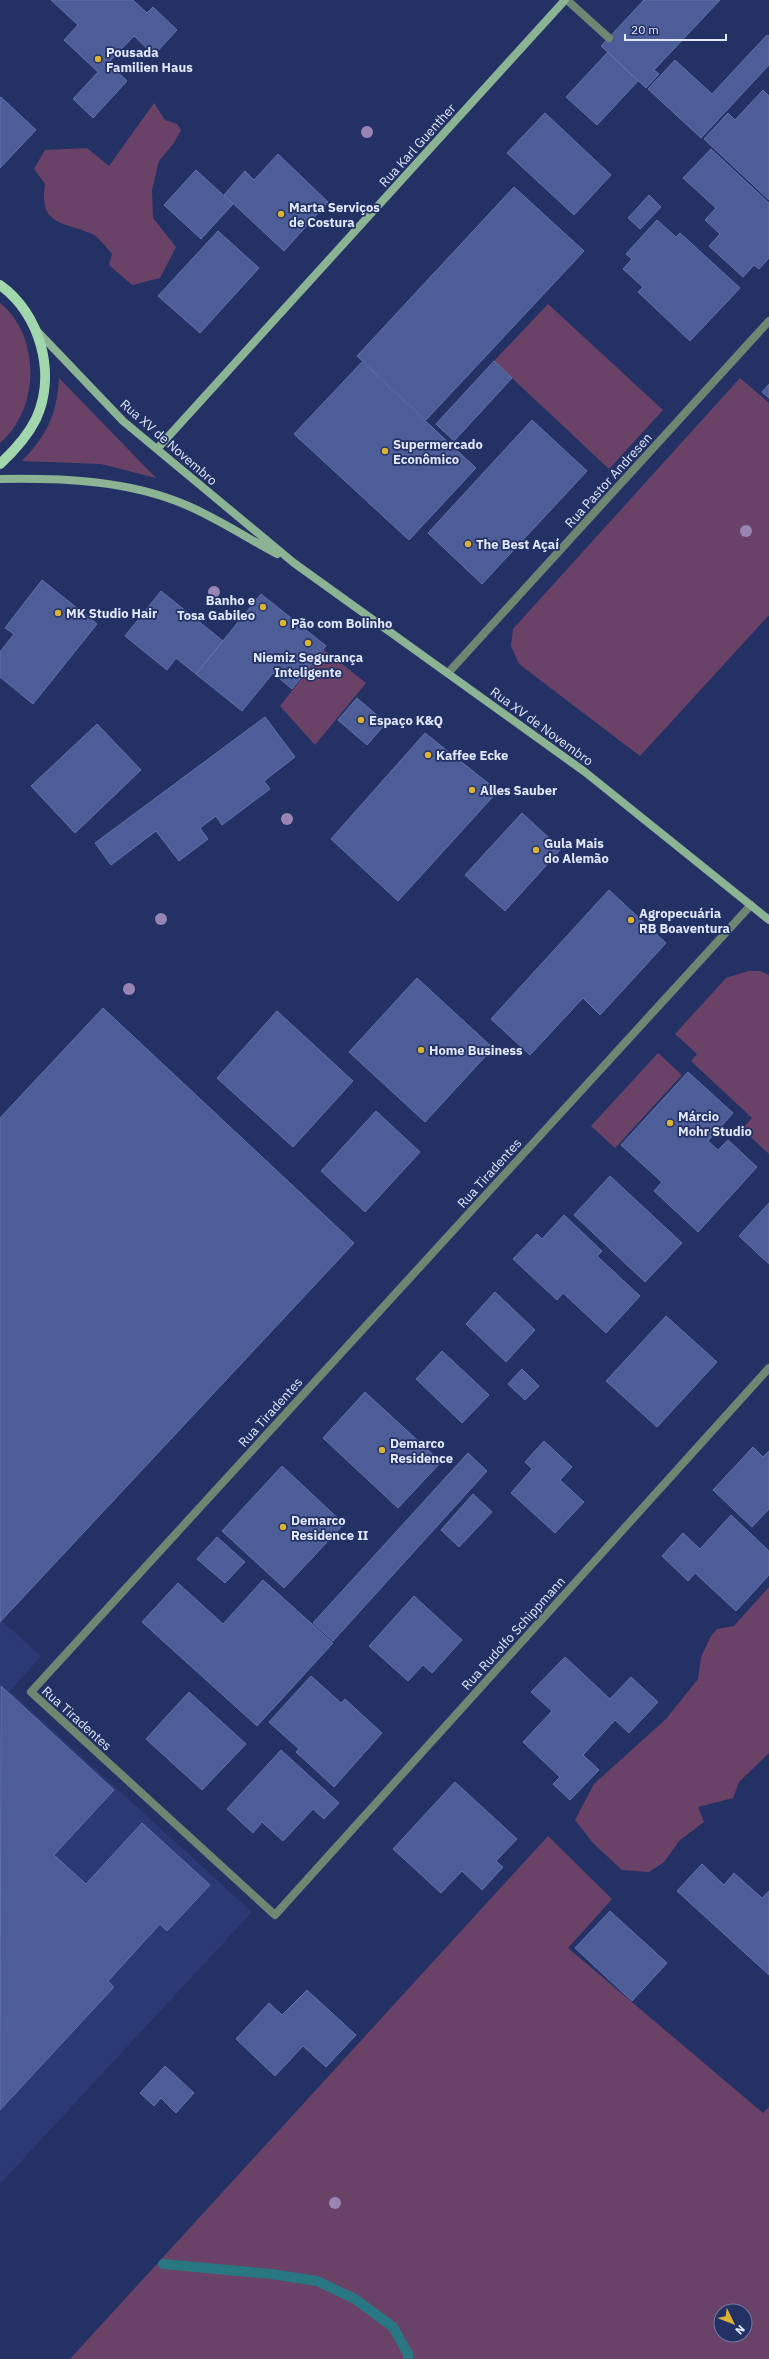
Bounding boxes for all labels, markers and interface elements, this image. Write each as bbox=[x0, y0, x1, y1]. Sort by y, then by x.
scale bar bbox=[625, 16, 726, 42]
text: 20 m bbox=[631, 22, 659, 37]
place label: Pousada Familien Haus bbox=[106, 44, 193, 76]
marker: Pousada Familien Haus bbox=[93, 54, 103, 64]
street label: Rua Karl Guenther bbox=[375, 100, 460, 191]
place label: Marta Serviços de Costura bbox=[289, 199, 380, 231]
marker: Marta Serviços de Costura bbox=[276, 209, 286, 219]
street label: Rua XV de Novembro bbox=[117, 396, 221, 489]
street label: Rua Pastor Andresen bbox=[561, 429, 656, 531]
place label: Supermercado Econômico bbox=[393, 436, 483, 468]
marker: Supermercado Econômico bbox=[380, 446, 390, 456]
place label: The Best Açaí bbox=[476, 536, 559, 553]
marker: The Best Açaí bbox=[463, 539, 473, 549]
place label: Banho e Tosa Gabileo bbox=[177, 592, 255, 624]
marker: Banho e Tosa Gabileo bbox=[258, 602, 268, 612]
place label: MK Studio Hair bbox=[66, 605, 157, 622]
marker: MK Studio Hair bbox=[53, 608, 63, 618]
place label: Pão com Bolinho bbox=[291, 615, 392, 632]
marker: Pão com Bolinho bbox=[278, 618, 288, 628]
marker: Niemiz Segurança Inteligente bbox=[303, 638, 313, 648]
place label: Niemiz Segurança Inteligente bbox=[253, 649, 363, 681]
street label: Rua XV de Novembro bbox=[487, 683, 596, 769]
place label: Espaço K&Q bbox=[369, 712, 443, 729]
marker: Espaço K&Q bbox=[356, 715, 366, 725]
place label: Kaffee Ecke bbox=[436, 747, 508, 764]
marker: Kaffee Ecke bbox=[423, 750, 433, 760]
place label: Alles Sauber bbox=[480, 782, 557, 799]
marker: Alles Sauber bbox=[467, 785, 477, 795]
place label: Gula Mais do Alemão bbox=[544, 835, 609, 867]
marker: Gula Mais do Alemão bbox=[531, 845, 541, 855]
place label: Agropecuária RB Boaventura bbox=[639, 905, 730, 937]
marker: Agropecuária RB Boaventura bbox=[626, 915, 636, 925]
place label: Home Business bbox=[429, 1042, 523, 1059]
marker: Home Business bbox=[416, 1045, 426, 1055]
place label: Márcio Mohr Studio bbox=[678, 1108, 752, 1140]
marker: Márcio Mohr Studio bbox=[665, 1118, 675, 1128]
street label: Rua Tiradentes bbox=[454, 1135, 525, 1212]
street label: Rua Tiradentes bbox=[235, 1374, 306, 1451]
place label: Demarco Residence bbox=[390, 1435, 453, 1467]
marker: Demarco Residence bbox=[377, 1445, 387, 1455]
place label: Demarco Residence II bbox=[291, 1512, 368, 1544]
marker: Demarco Residence II bbox=[278, 1522, 288, 1532]
street label: Rua Rudolfo Schippmann bbox=[458, 1573, 569, 1694]
street label: Rua Tiradentes bbox=[38, 1683, 115, 1754]
north arrow bbox=[713, 2303, 753, 2343]
text: N bbox=[732, 2322, 748, 2338]

